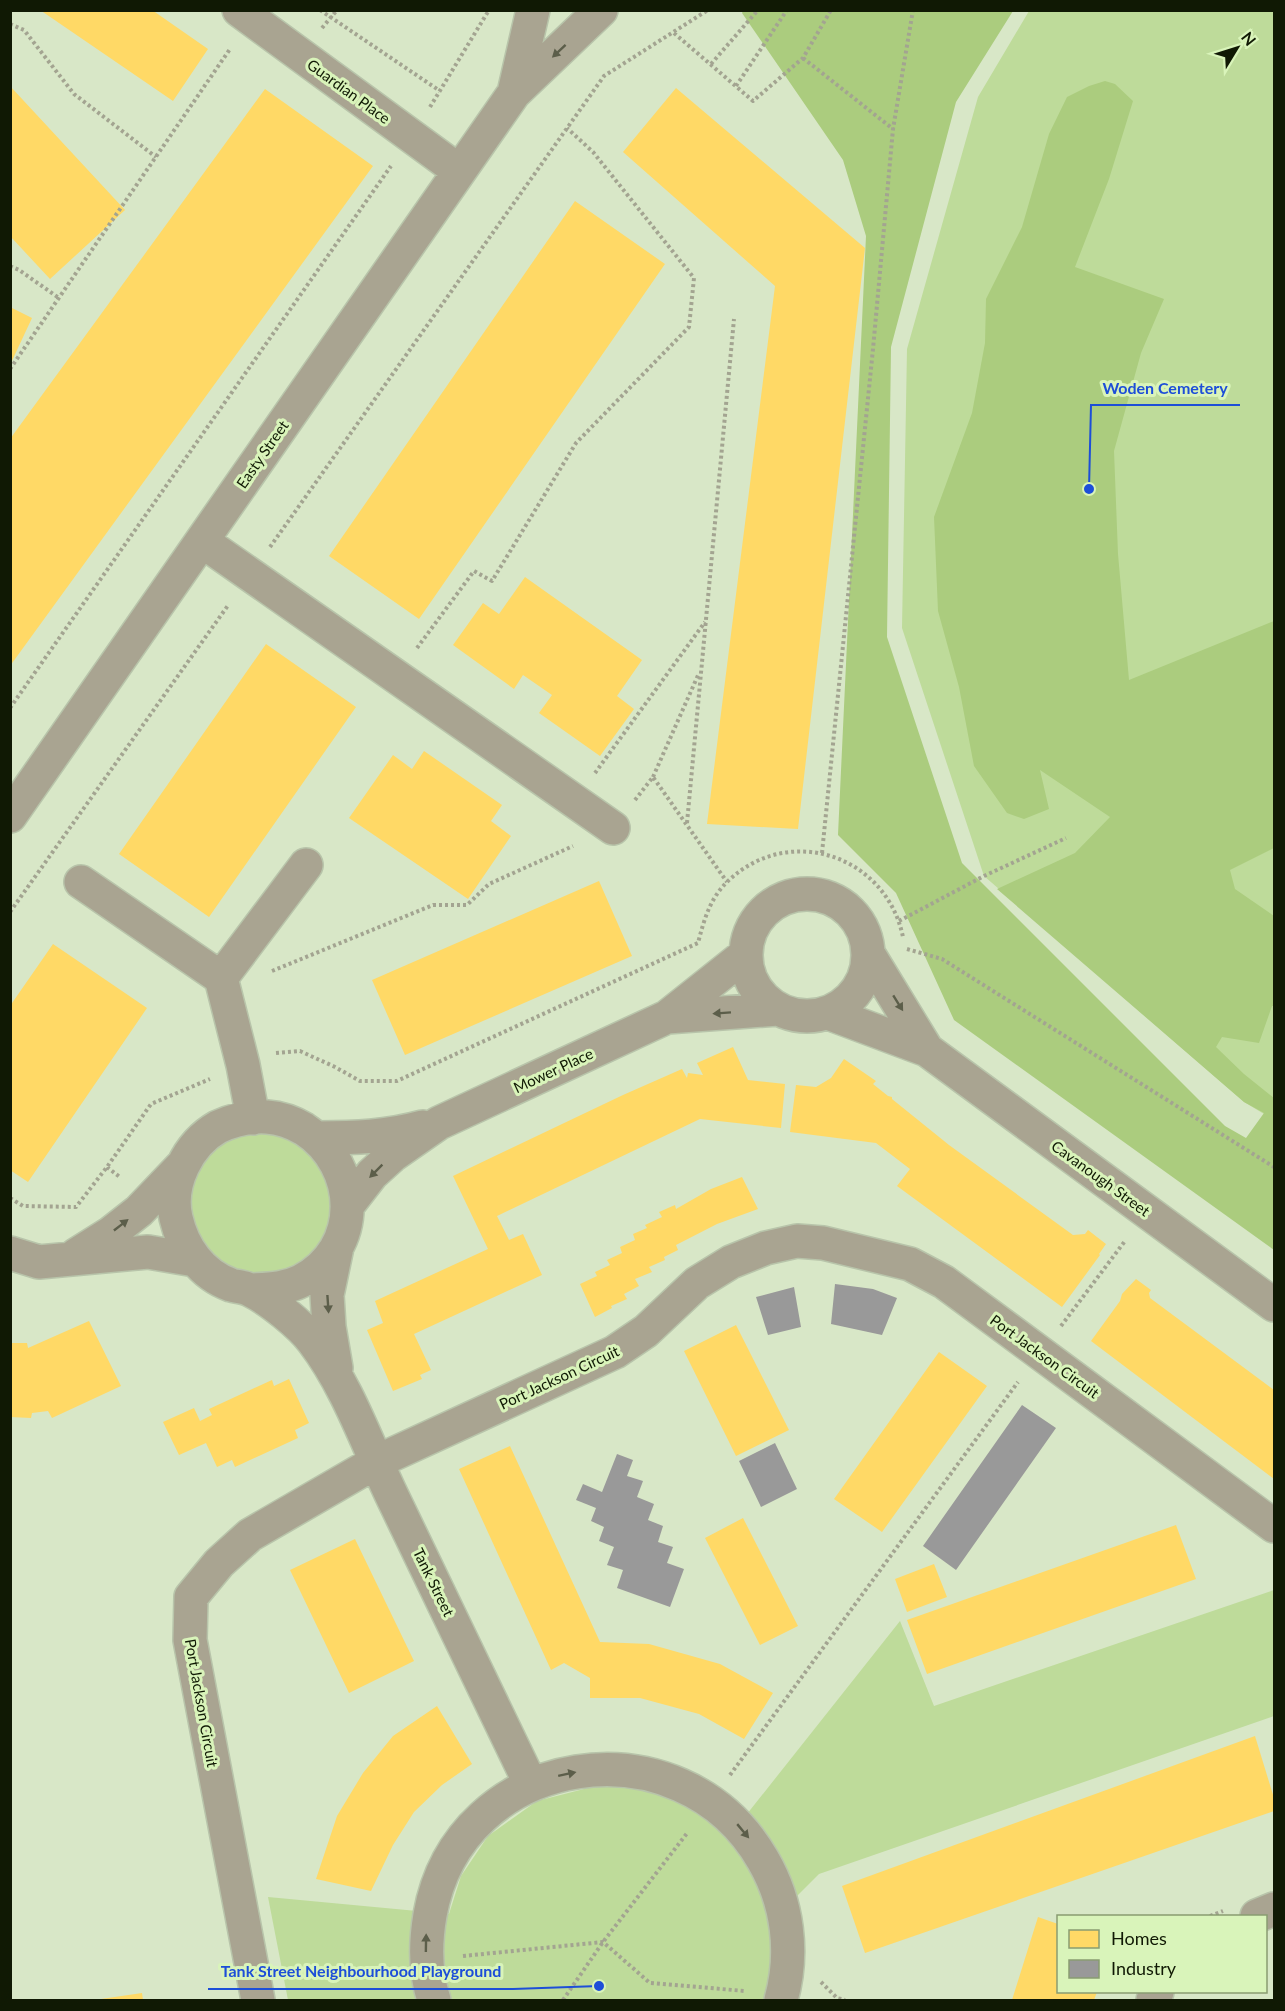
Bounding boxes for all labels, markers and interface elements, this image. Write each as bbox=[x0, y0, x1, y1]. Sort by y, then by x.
north arrow bbox=[1207, 18, 1267, 78]
text: N bbox=[1238, 28, 1260, 49]
one-way arrow bbox=[551, 44, 566, 58]
street label: Guardian Place bbox=[304, 55, 394, 127]
callout: Woden Cemetery bbox=[1091, 371, 1240, 405]
text: Woden Cemetery bbox=[1102, 378, 1228, 397]
street label: Easty Street bbox=[232, 416, 292, 491]
one-way arrow bbox=[893, 995, 904, 1011]
one-way arrow bbox=[713, 1008, 732, 1018]
street label: Mower Place bbox=[510, 1044, 596, 1096]
street label: Cavanough Street bbox=[1048, 1136, 1154, 1220]
one-way arrow bbox=[369, 1163, 383, 1178]
one-way arrow bbox=[113, 1220, 128, 1232]
one-way arrow bbox=[323, 1295, 332, 1314]
street label: Port Jackson Circuit bbox=[987, 1310, 1103, 1402]
street label: Port Jackson Circuit bbox=[496, 1341, 622, 1413]
street label: Tank Street bbox=[410, 1545, 459, 1620]
street label: Port Jackson Circuit bbox=[182, 1637, 222, 1769]
one-way arrow bbox=[558, 1769, 577, 1778]
one-way arrow bbox=[736, 1823, 749, 1838]
legend bbox=[1057, 1915, 1267, 1993]
text: Homes bbox=[1111, 1927, 1167, 1949]
one-way arrow bbox=[422, 1933, 431, 1952]
callout: Tank Street Neighbourhood Playground bbox=[208, 1955, 513, 1989]
text: Industry bbox=[1111, 1957, 1177, 1979]
text: Tank Street Neighbourhood Playground bbox=[221, 1961, 501, 1980]

